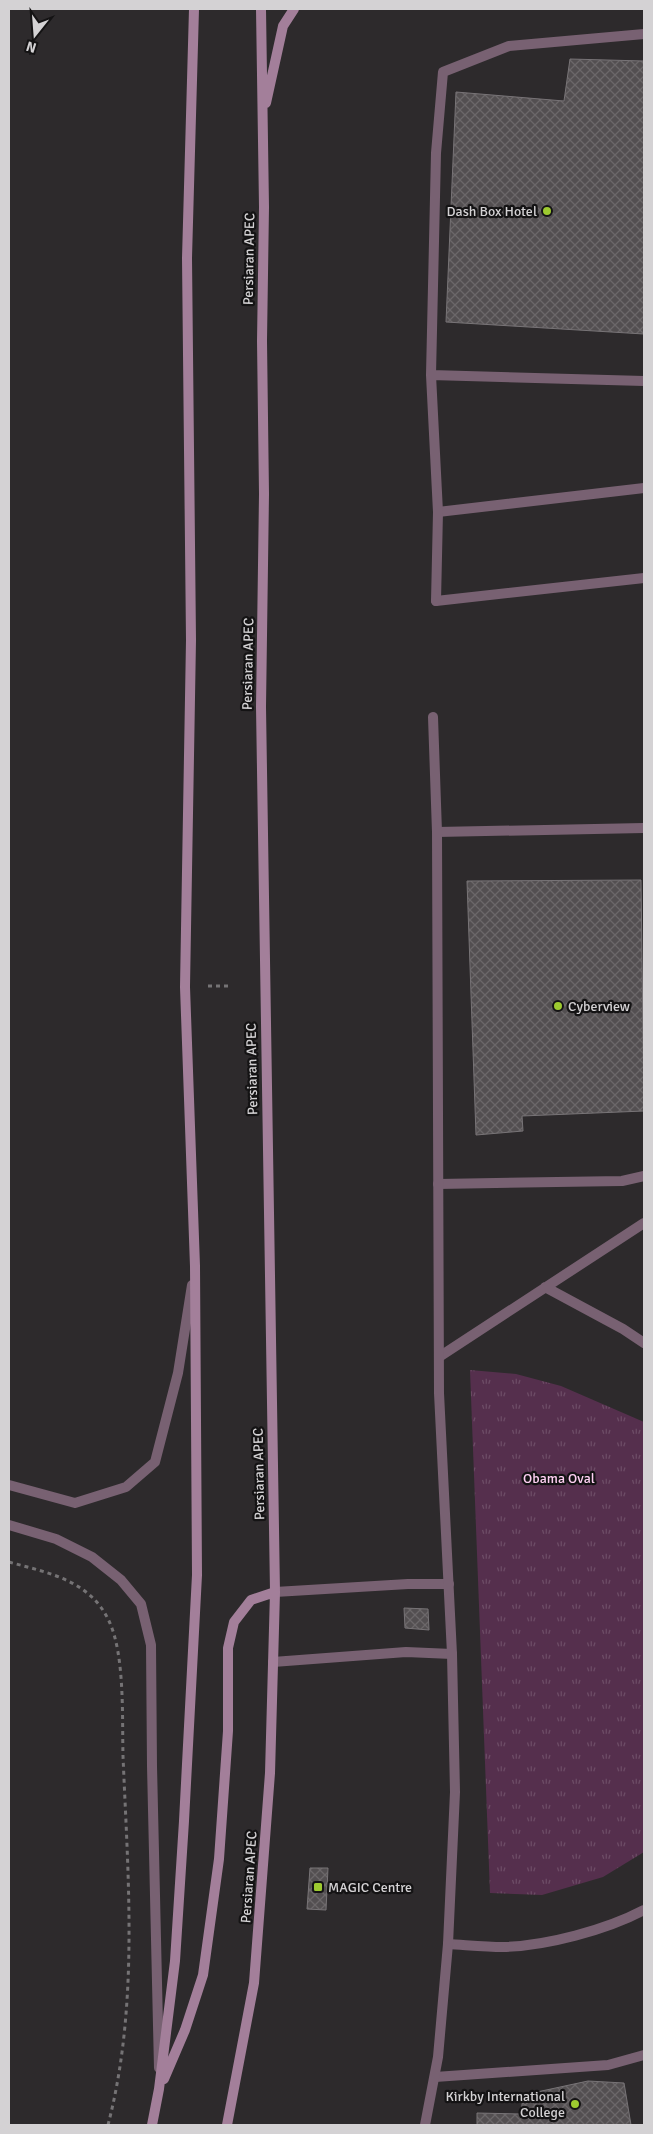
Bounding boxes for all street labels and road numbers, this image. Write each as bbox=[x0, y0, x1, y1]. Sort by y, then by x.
street label: Persiaran APEC bbox=[240, 213, 258, 305]
street label: Persiaran APEC bbox=[239, 618, 257, 710]
street label: Persiaran APEC bbox=[243, 1023, 261, 1115]
street label: Persiaran APEC bbox=[250, 1428, 268, 1520]
street label: Persiaran APEC bbox=[237, 1830, 261, 1924]

